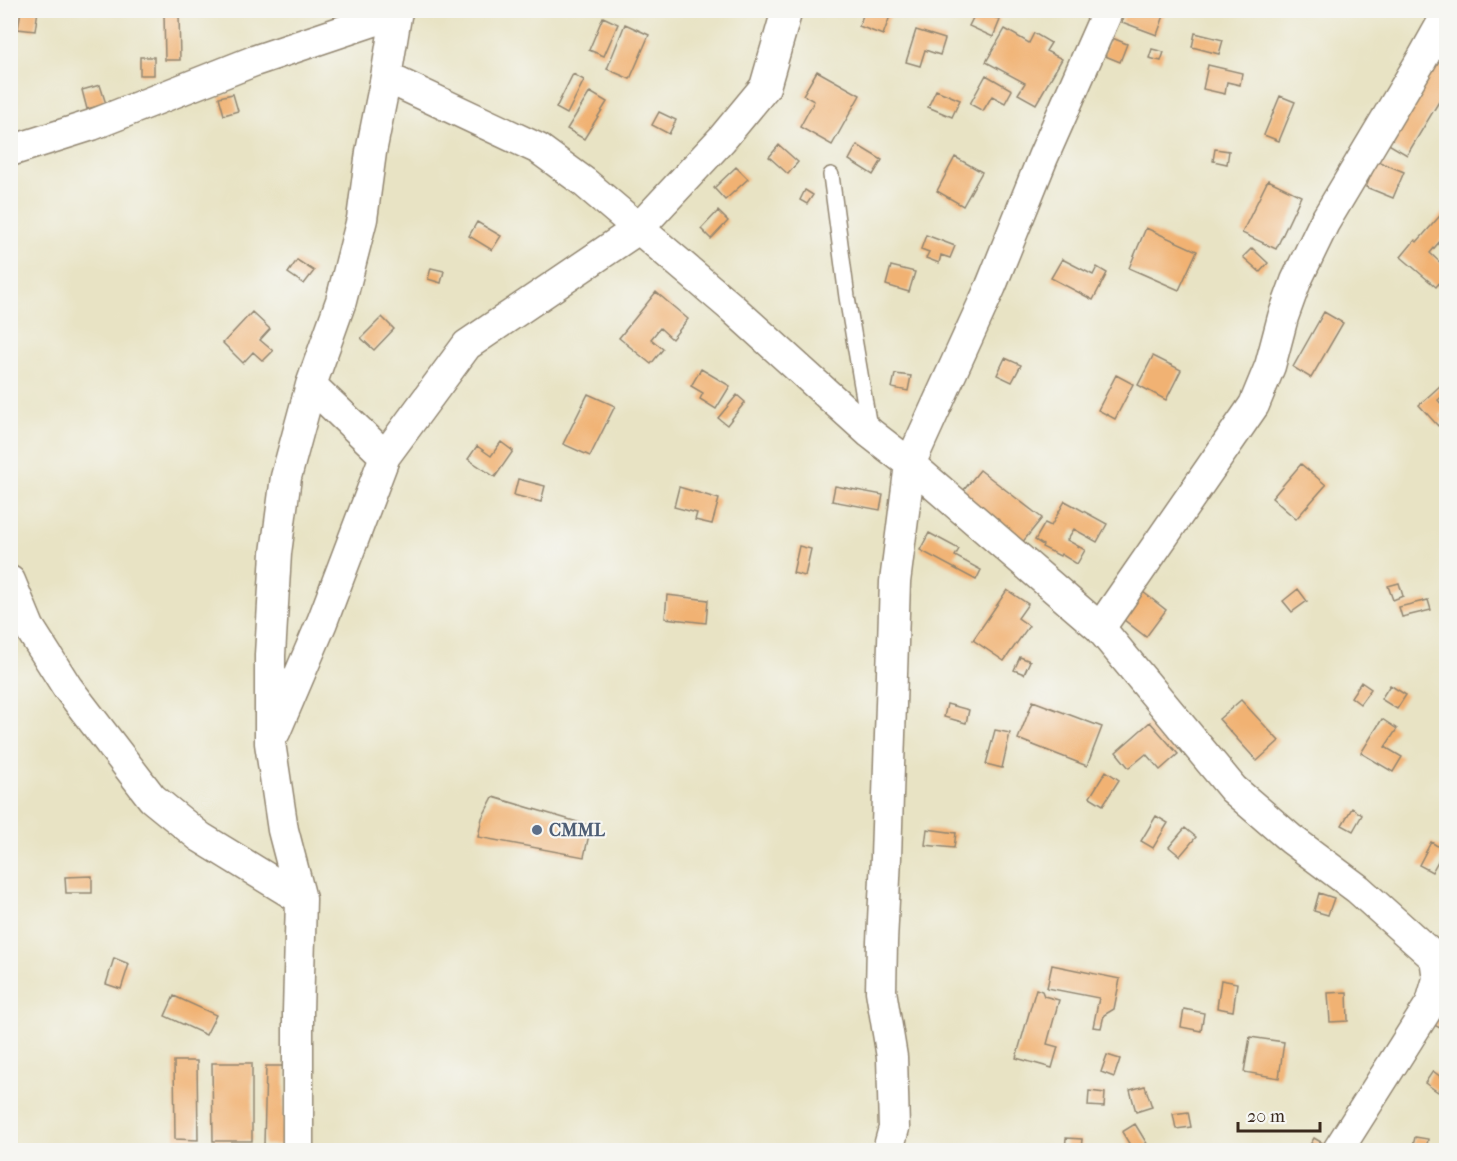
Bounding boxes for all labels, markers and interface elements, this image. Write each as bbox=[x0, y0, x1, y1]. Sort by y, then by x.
place label: CMML bbox=[549, 820, 606, 841]
marker: CMML bbox=[530, 823, 544, 837]
scale bar bbox=[1238, 1095, 1320, 1133]
text: 20 m bbox=[1247, 1106, 1285, 1127]

